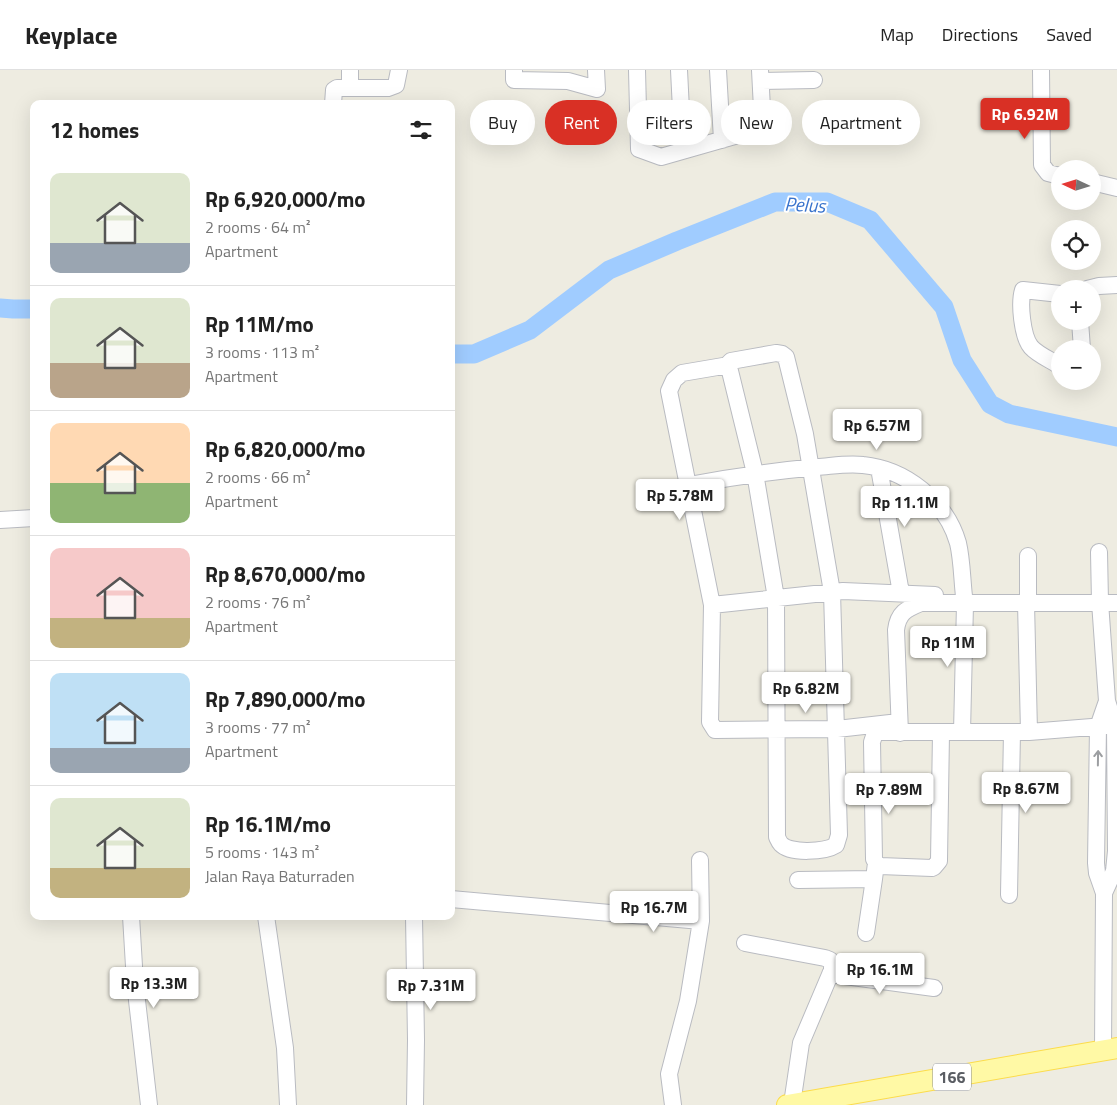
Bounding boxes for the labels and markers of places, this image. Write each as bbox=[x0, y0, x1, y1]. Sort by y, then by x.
pin: Rp 6.92M bbox=[973, 98, 1077, 140]
pin: Rp 6.57M bbox=[825, 408, 929, 451]
pin: Rp 5.78M bbox=[628, 478, 732, 521]
pin: Rp 11.1M bbox=[853, 486, 957, 528]
pin: Rp 11M bbox=[907, 626, 989, 668]
pin: Rp 6.82M bbox=[754, 672, 858, 714]
pin: Rp 7.89M bbox=[837, 772, 941, 815]
pin: Rp 8.67M bbox=[974, 772, 1078, 814]
pin: Rp 16.7M bbox=[602, 890, 706, 933]
pin: Rp 16.1M bbox=[828, 952, 932, 995]
pin: Rp 13.3M bbox=[102, 966, 206, 1009]
pin: Rp 7.31M bbox=[379, 968, 483, 1011]

